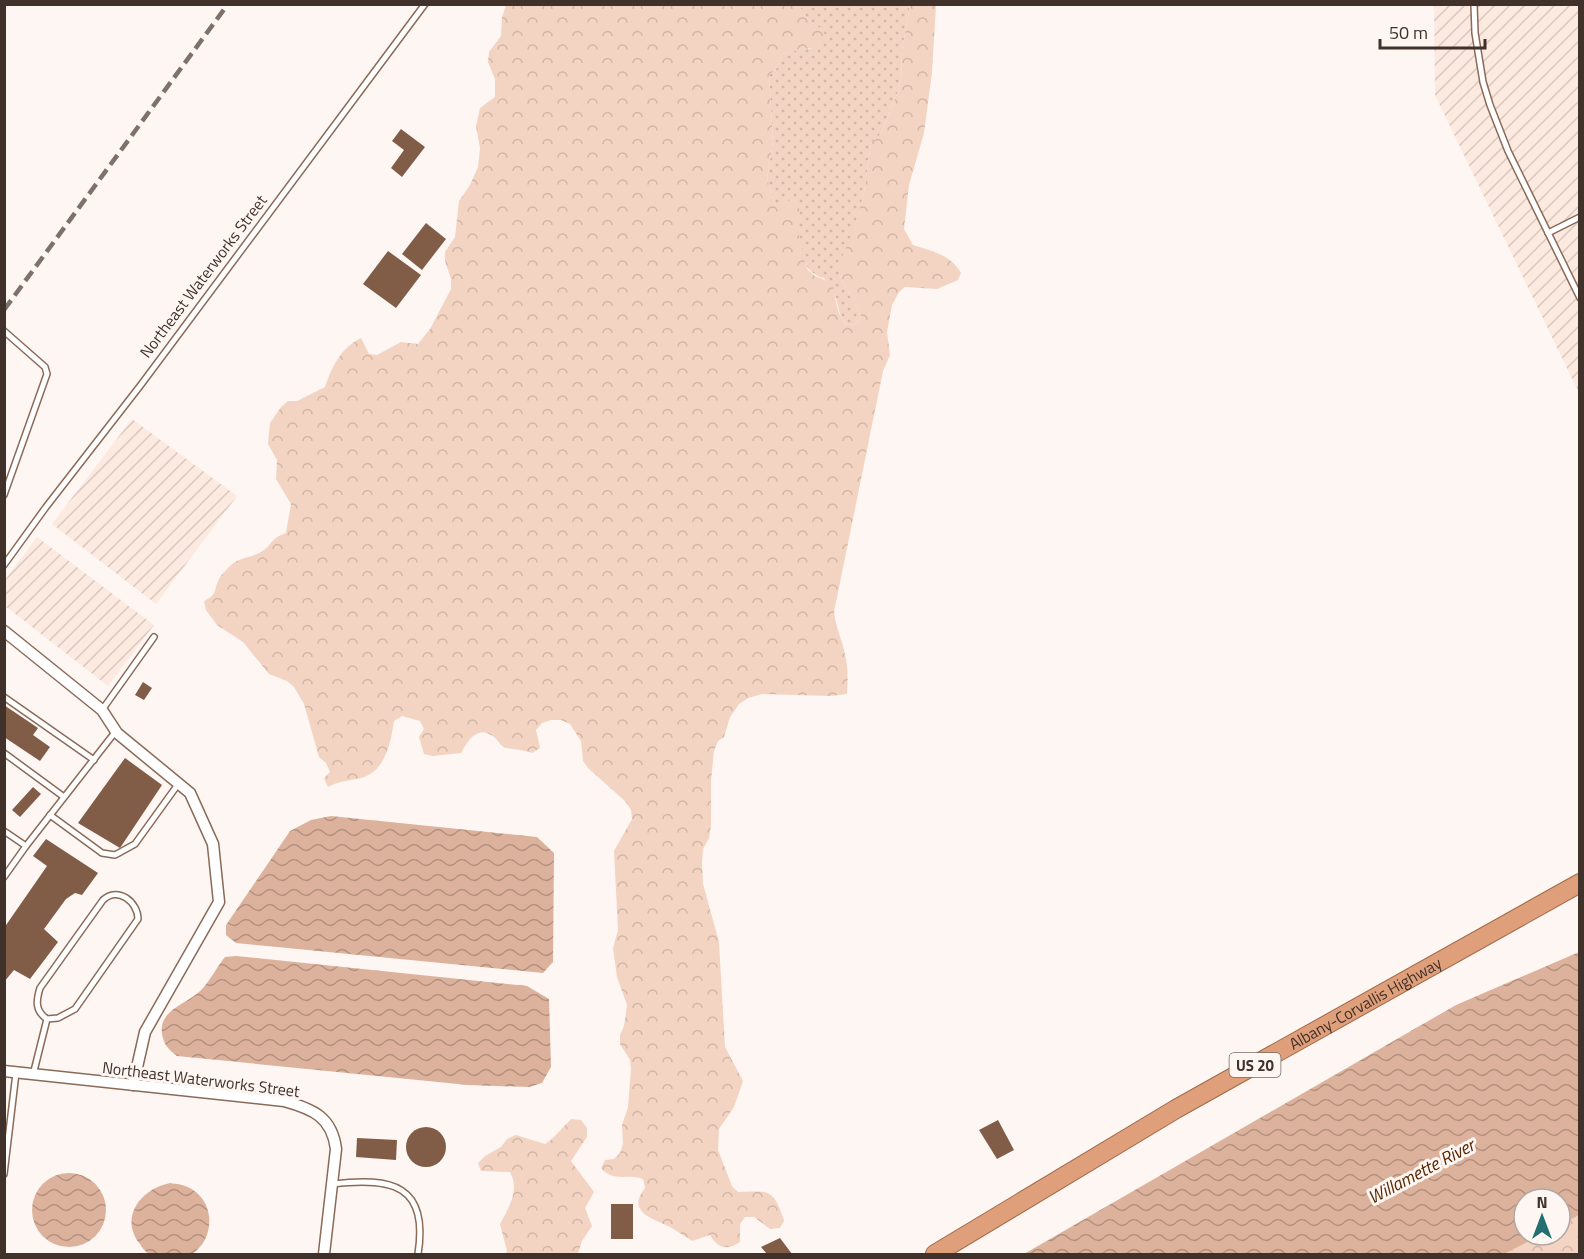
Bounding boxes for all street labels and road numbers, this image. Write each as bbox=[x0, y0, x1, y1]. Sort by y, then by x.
street label: Northeast Waterworks Street bbox=[134, 189, 273, 363]
street label: Albany-Corvallis Highway bbox=[1284, 951, 1446, 1056]
road number: US 20 bbox=[1230, 1053, 1280, 1077]
street label: Northeast Waterworks Street bbox=[101, 1055, 301, 1103]

